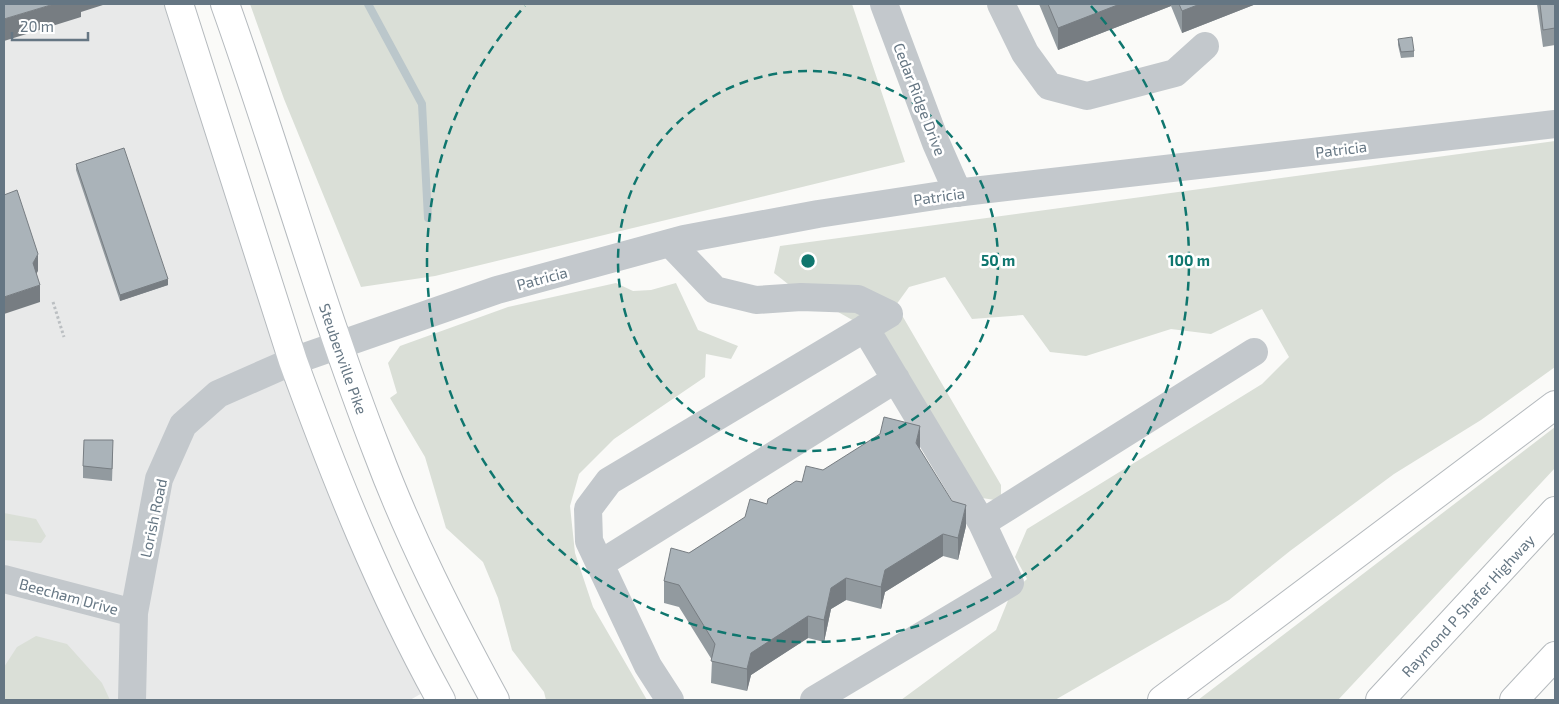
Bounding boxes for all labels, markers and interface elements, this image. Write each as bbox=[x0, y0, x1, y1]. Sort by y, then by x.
scale bar bbox=[12, 10, 89, 42]
text: 20 m bbox=[20, 17, 54, 35]
street label: Cedar Ridge Drive bbox=[890, 40, 950, 158]
street label: Patricia bbox=[1314, 137, 1368, 161]
street label: Patricia bbox=[912, 183, 966, 209]
text: 50 m bbox=[981, 251, 1015, 269]
text: 100 m bbox=[1168, 251, 1210, 269]
centre of rings bbox=[799, 252, 817, 270]
street label: Patricia bbox=[515, 263, 569, 293]
street label: Steubenville Pike bbox=[316, 301, 371, 417]
street label: Lorish Road bbox=[136, 477, 170, 559]
street label: Raymond P Shafer Highway bbox=[1397, 530, 1538, 680]
street label: Beecham Drive bbox=[18, 574, 120, 618]

